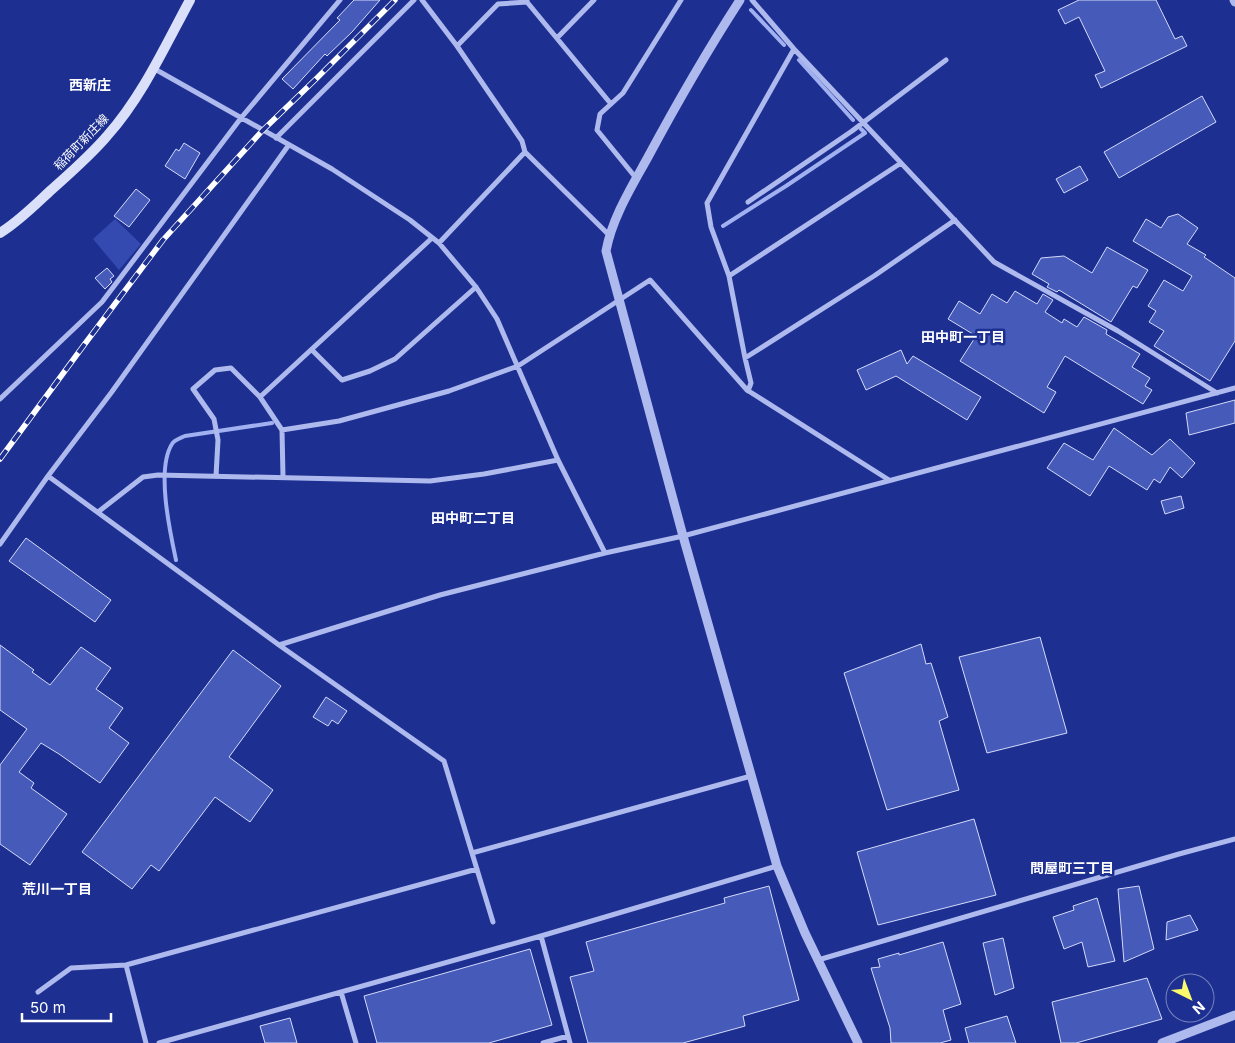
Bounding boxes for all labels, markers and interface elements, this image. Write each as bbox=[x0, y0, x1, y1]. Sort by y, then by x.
district label: 西新庄 bbox=[69, 76, 111, 93]
street label: 稲荷町新庄線 bbox=[51, 111, 111, 173]
district label: 田中町一丁目 bbox=[921, 328, 1005, 345]
district label: 田中町二丁目 bbox=[431, 509, 515, 526]
district label: 問屋町三丁目 bbox=[1030, 859, 1114, 876]
district label: 荒川一丁目 bbox=[22, 880, 92, 897]
north arrow bbox=[1165, 973, 1215, 1023]
scale bar bbox=[22, 990, 111, 1022]
text: 50 m bbox=[30, 998, 66, 1017]
text: N bbox=[1189, 998, 1209, 1018]

